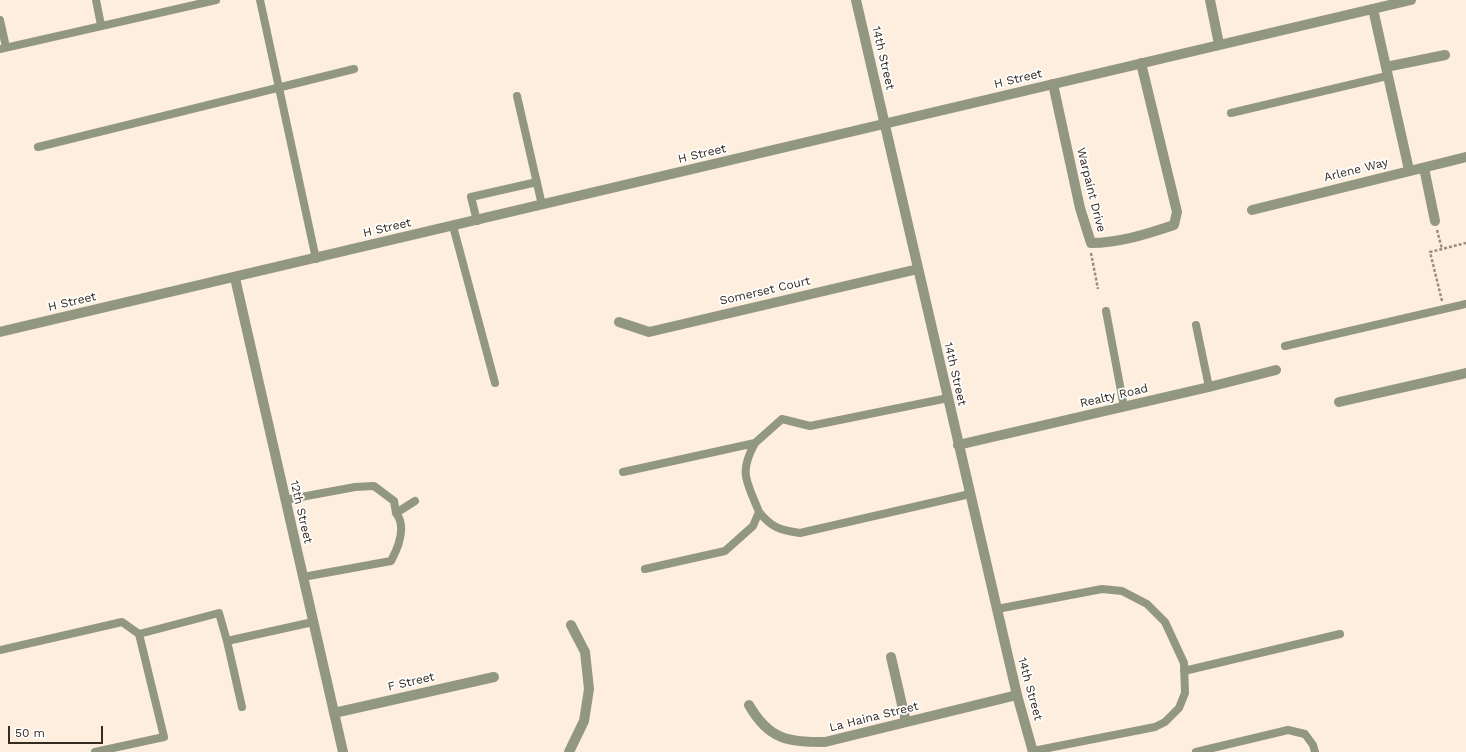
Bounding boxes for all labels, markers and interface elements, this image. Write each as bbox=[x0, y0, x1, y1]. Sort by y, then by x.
street label: 14th Street bbox=[869, 25, 897, 91]
street label: H Street bbox=[992, 66, 1044, 92]
street label: H Street bbox=[676, 141, 728, 167]
street label: Warpaint Drive bbox=[1074, 146, 1108, 234]
street label: Arlene Way bbox=[1322, 155, 1390, 185]
street label: H Street bbox=[361, 215, 413, 241]
street label: Somerset Court bbox=[718, 274, 812, 308]
street label: H Street bbox=[46, 289, 98, 315]
street label: 14th Street bbox=[941, 341, 969, 407]
street label: Realty Road bbox=[1079, 381, 1149, 411]
street label: 12th Street bbox=[287, 479, 315, 545]
street label: 14th Street bbox=[1015, 656, 1045, 722]
street label: F Street bbox=[386, 670, 436, 694]
street label: La Haina Street bbox=[828, 699, 920, 735]
scale bar bbox=[10, 718, 105, 744]
text: 50 m bbox=[15, 726, 45, 740]

